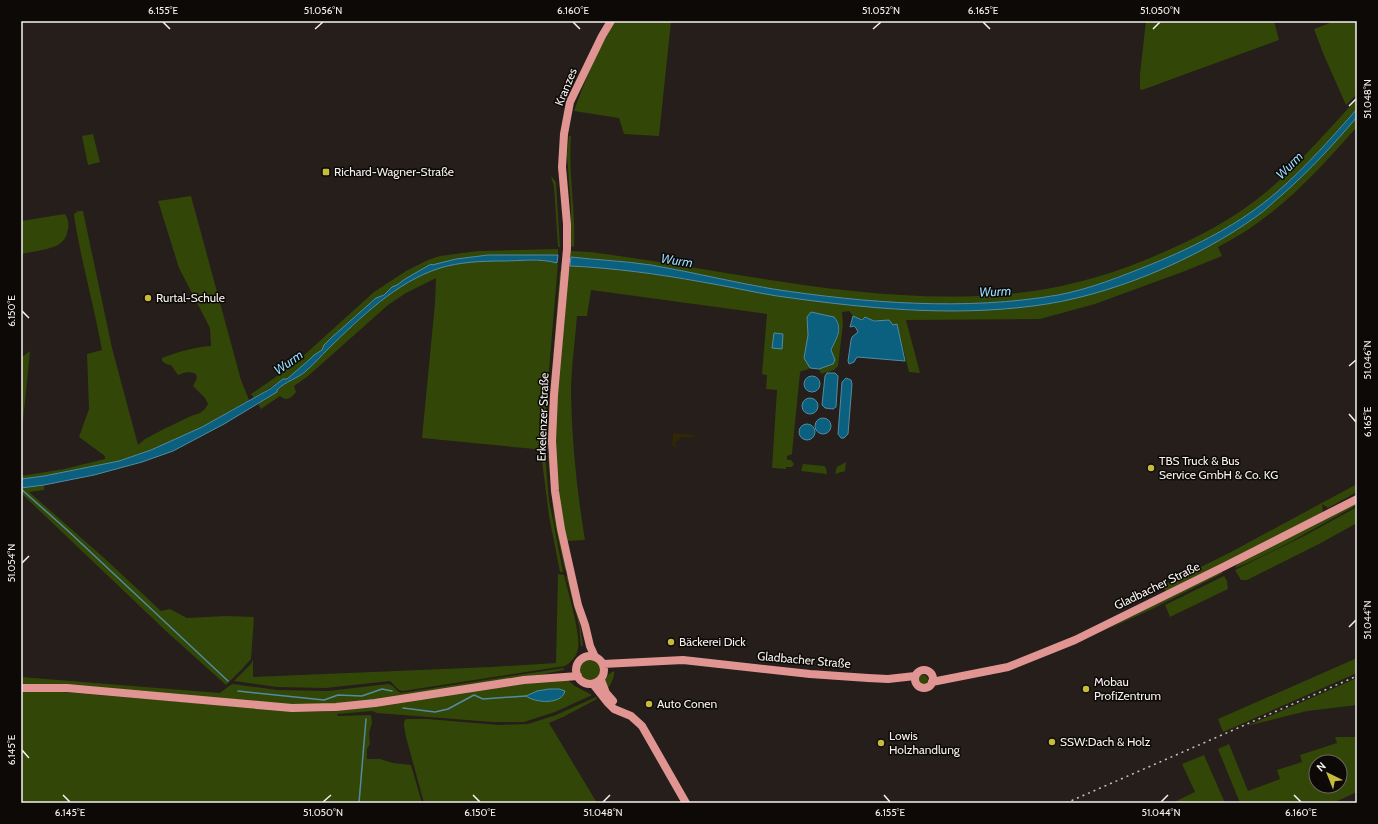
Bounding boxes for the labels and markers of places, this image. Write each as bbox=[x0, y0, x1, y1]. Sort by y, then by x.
place label: Richard-Wagner-Straße bbox=[334, 164, 454, 179]
marker: Richard-Wagner-Straße bbox=[321, 167, 331, 177]
place label: Rurtal-Schule bbox=[156, 290, 225, 305]
marker: Rurtal-Schule bbox=[143, 293, 153, 303]
place label: TBS Truck & Bus Service GmbH & Co. KG bbox=[1159, 453, 1278, 482]
marker: TBS Truck & Bus Service GmbH & Co. KG bbox=[1146, 463, 1156, 473]
place label: Bäckerei Dick bbox=[679, 634, 746, 649]
marker: Bäckerei Dick bbox=[666, 637, 676, 647]
place label: Mobau ProfiZentrum bbox=[1094, 674, 1161, 703]
marker: Mobau ProfiZentrum bbox=[1081, 684, 1091, 694]
place label: Auto Conen bbox=[657, 696, 718, 711]
marker: Auto Conen bbox=[644, 699, 654, 709]
place label: Lowis Holzhandlung bbox=[889, 728, 961, 757]
place label: SSW:Dach & Holz bbox=[1060, 734, 1151, 749]
marker: SSW:Dach & Holz bbox=[1047, 737, 1057, 747]
marker: Lowis Holzhandlung bbox=[876, 738, 886, 748]

